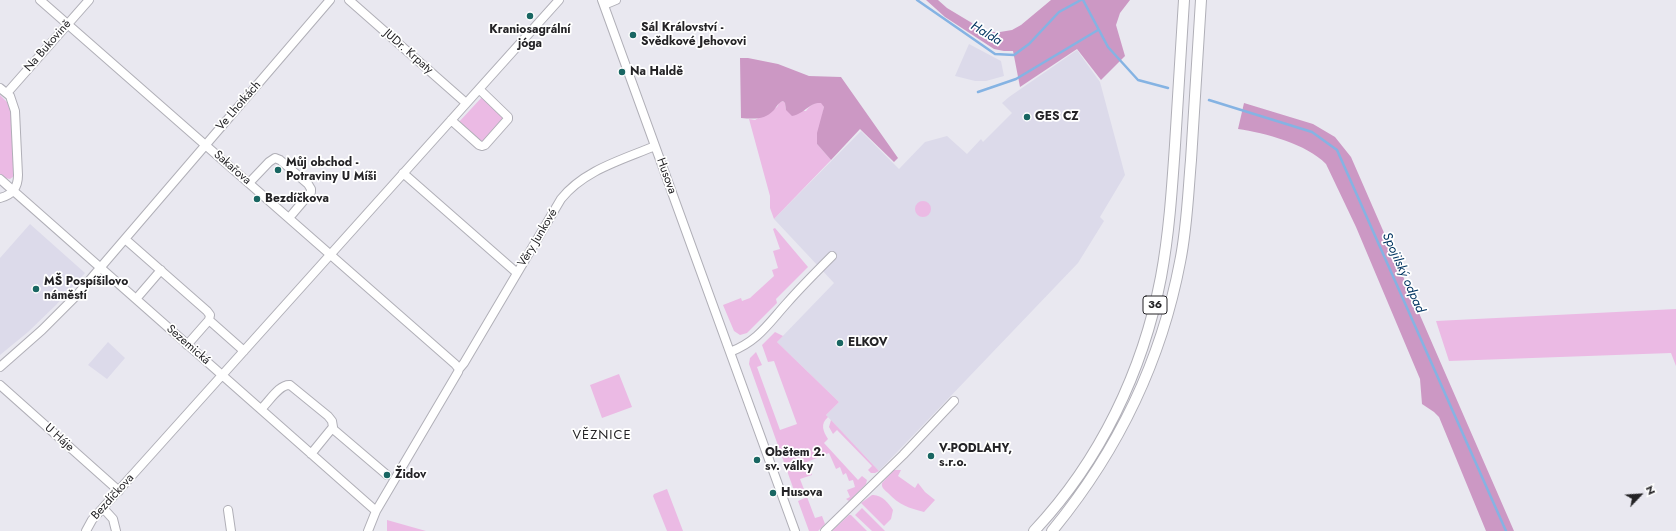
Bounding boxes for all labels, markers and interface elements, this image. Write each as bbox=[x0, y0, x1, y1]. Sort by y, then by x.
marker: Kraniosagrální jóga bbox=[525, 11, 535, 21]
street label: Na Bukovině bbox=[22, 17, 74, 75]
water label: Halda bbox=[968, 19, 1004, 49]
place label: Sál Království - Svědkové Jehovovi bbox=[641, 21, 746, 49]
place label: Kraniosagrální jóga bbox=[489, 23, 571, 51]
street label: JUDr. Krpaty bbox=[380, 27, 436, 77]
marker: Sál Království - Svědkové Jehovovi bbox=[628, 30, 638, 40]
place label: Na Haldě bbox=[630, 65, 683, 79]
marker: Na Haldě bbox=[617, 67, 627, 77]
street label: Ve Lhotkách bbox=[214, 78, 264, 134]
place label: GES CZ bbox=[1035, 110, 1079, 124]
marker: GES CZ bbox=[1022, 112, 1032, 122]
street label: Sakařova bbox=[210, 148, 254, 188]
place label: Můj obchod - Potraviny U Míši bbox=[286, 156, 376, 184]
street label: Husova bbox=[653, 156, 679, 196]
marker: Můj obchod - Potraviny U Míši bbox=[273, 165, 283, 175]
place label: Bezdíčkova bbox=[265, 192, 329, 206]
marker: Bezdíčkova bbox=[252, 194, 262, 204]
street label: Věry Junkové bbox=[515, 207, 561, 269]
water label: Spojilský odpad bbox=[1378, 230, 1428, 316]
place label: MŠ Pospíšilovo náměstí bbox=[44, 275, 128, 303]
marker: MŠ Pospíšilovo náměstí bbox=[31, 284, 41, 294]
road number: 36 bbox=[1143, 296, 1167, 314]
street label: Sezemická bbox=[163, 322, 213, 368]
place label: ELKOV bbox=[848, 336, 888, 350]
marker: ELKOV bbox=[835, 338, 845, 348]
street label: U Háje bbox=[41, 421, 77, 455]
district label: VĚZNICE bbox=[572, 428, 632, 444]
place label: V-PODLAHY, s.r.o. bbox=[939, 442, 1012, 470]
place label: Obětem 2. sv. války bbox=[765, 446, 825, 474]
marker: V-PODLAHY, s.r.o. bbox=[926, 451, 936, 461]
marker: Obětem 2. sv. války bbox=[752, 455, 762, 465]
place label: Židov bbox=[395, 468, 426, 482]
marker: Židov bbox=[382, 470, 392, 480]
street label: Bezdíčkova bbox=[89, 471, 137, 523]
north arrow bbox=[1620, 475, 1660, 515]
text: N bbox=[1642, 483, 1660, 497]
place label: Husova bbox=[781, 486, 822, 500]
marker: Husova bbox=[768, 488, 778, 498]

